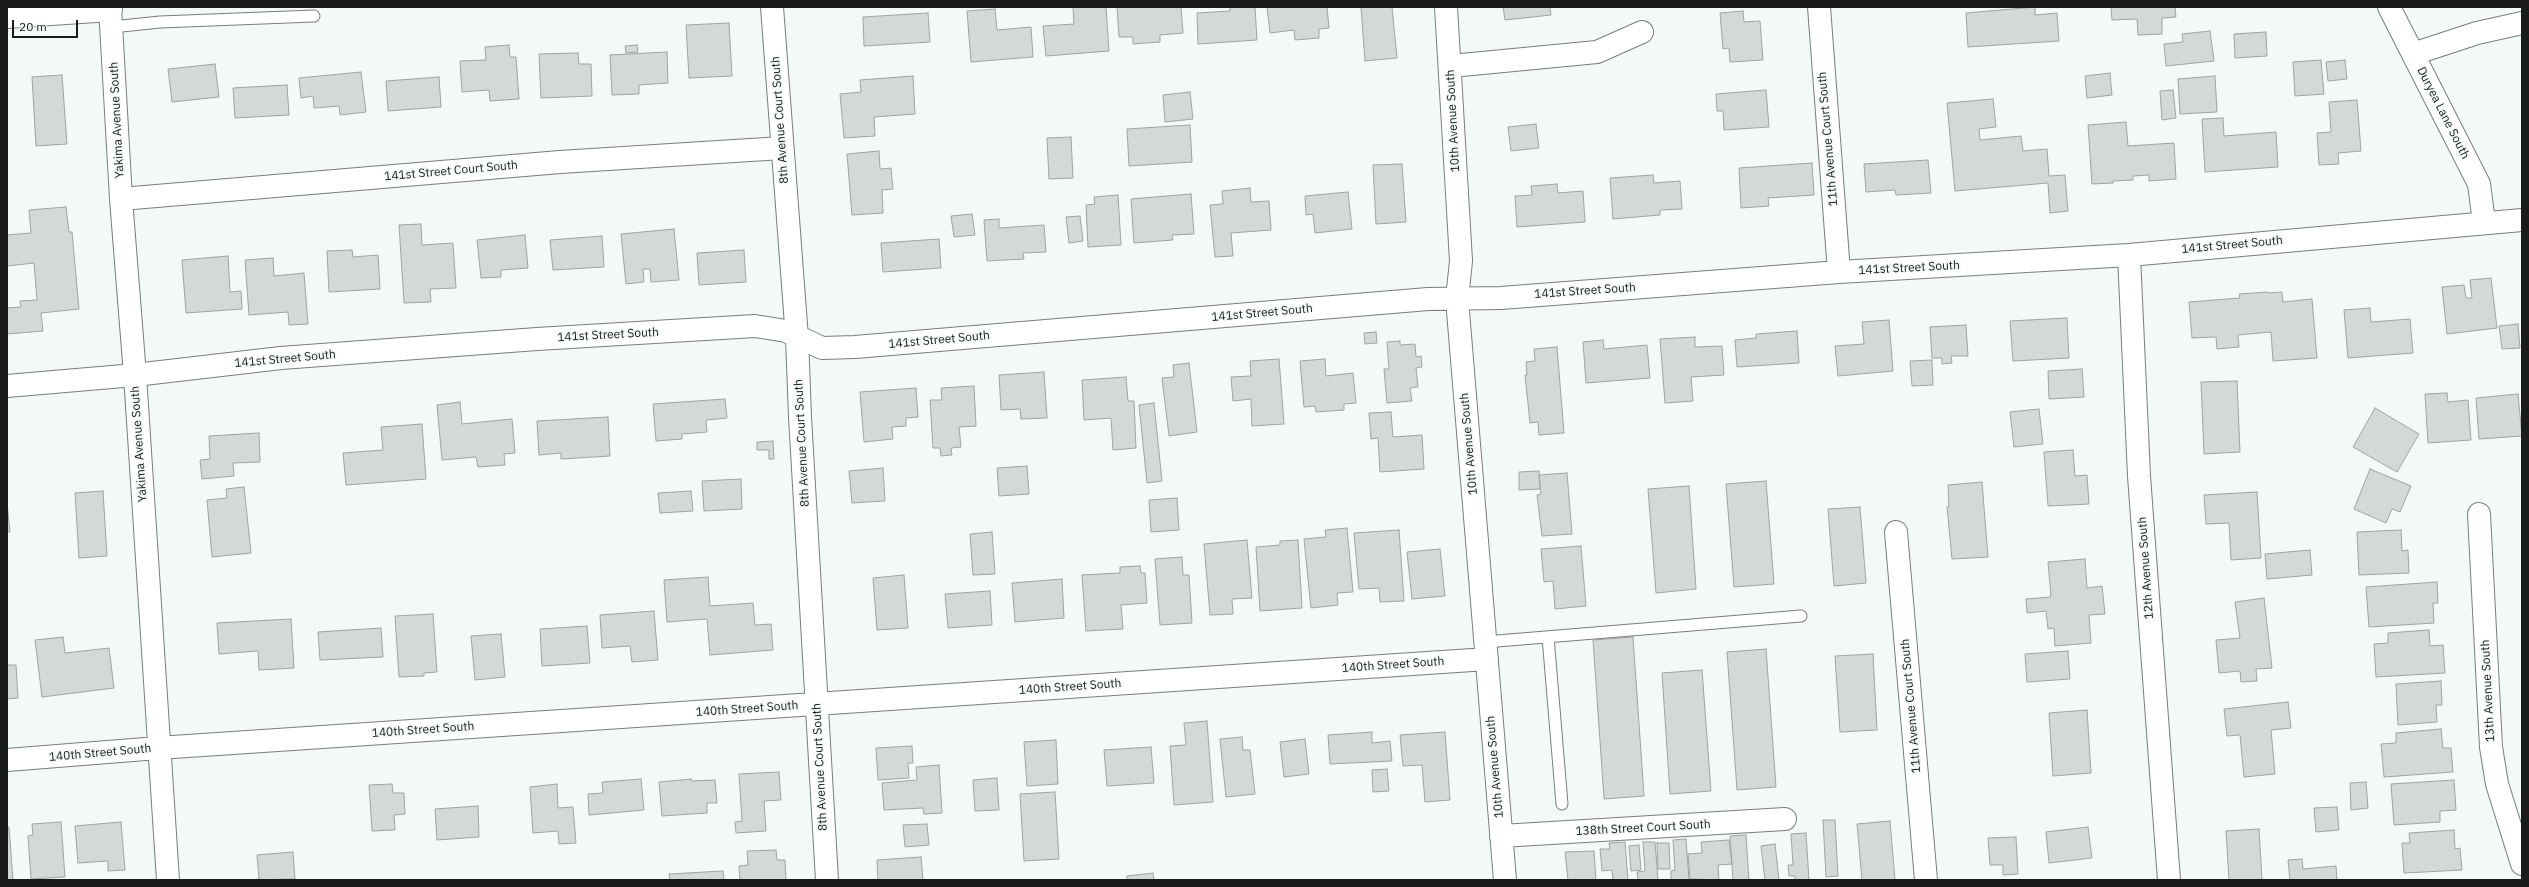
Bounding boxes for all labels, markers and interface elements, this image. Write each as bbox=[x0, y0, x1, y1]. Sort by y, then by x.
scale bar bbox=[14, 12, 80, 38]
text: 20 m bbox=[19, 19, 47, 34]
street label: 8th Avenue Court South bbox=[768, 56, 792, 184]
street label: Yakima Avenue South bbox=[107, 62, 127, 178]
street label: Duryea Lane South bbox=[2414, 65, 2472, 161]
street label: 10th Avenue South bbox=[1443, 69, 1463, 173]
street label: 11th Avenue Court South bbox=[1815, 71, 1841, 207]
street label: 141st Street Court South bbox=[384, 158, 518, 184]
street label: 141st Street South bbox=[2181, 233, 2283, 257]
street label: 141st Street South bbox=[1858, 258, 1960, 278]
street label: 141st Street South bbox=[1534, 280, 1636, 302]
street label: 141st Street South bbox=[1211, 301, 1313, 325]
street label: 141st Street South bbox=[557, 325, 659, 345]
street label: 141st Street South bbox=[888, 328, 990, 352]
street label: 141st Street South bbox=[234, 347, 336, 371]
street label: 8th Avenue Court South bbox=[791, 379, 813, 507]
street label: Yakima Avenue South bbox=[128, 385, 150, 503]
street label: 10th Avenue South bbox=[1457, 392, 1481, 496]
street label: 12th Avenue South bbox=[2135, 516, 2157, 620]
street label: 11th Avenue Court South bbox=[1898, 638, 1924, 774]
street label: 13th Avenue South bbox=[2478, 639, 2498, 743]
street label: 140th Street South bbox=[1341, 654, 1445, 676]
street label: 140th Street South bbox=[1018, 676, 1122, 698]
street label: 140th Street South bbox=[695, 698, 799, 720]
street label: 8th Avenue Court South bbox=[809, 703, 831, 831]
street label: 10th Avenue South bbox=[1483, 715, 1507, 819]
street label: 140th Street South bbox=[371, 719, 475, 741]
street label: 140th Street South bbox=[48, 741, 152, 765]
street label: 138th Street Court South bbox=[1575, 817, 1711, 839]

